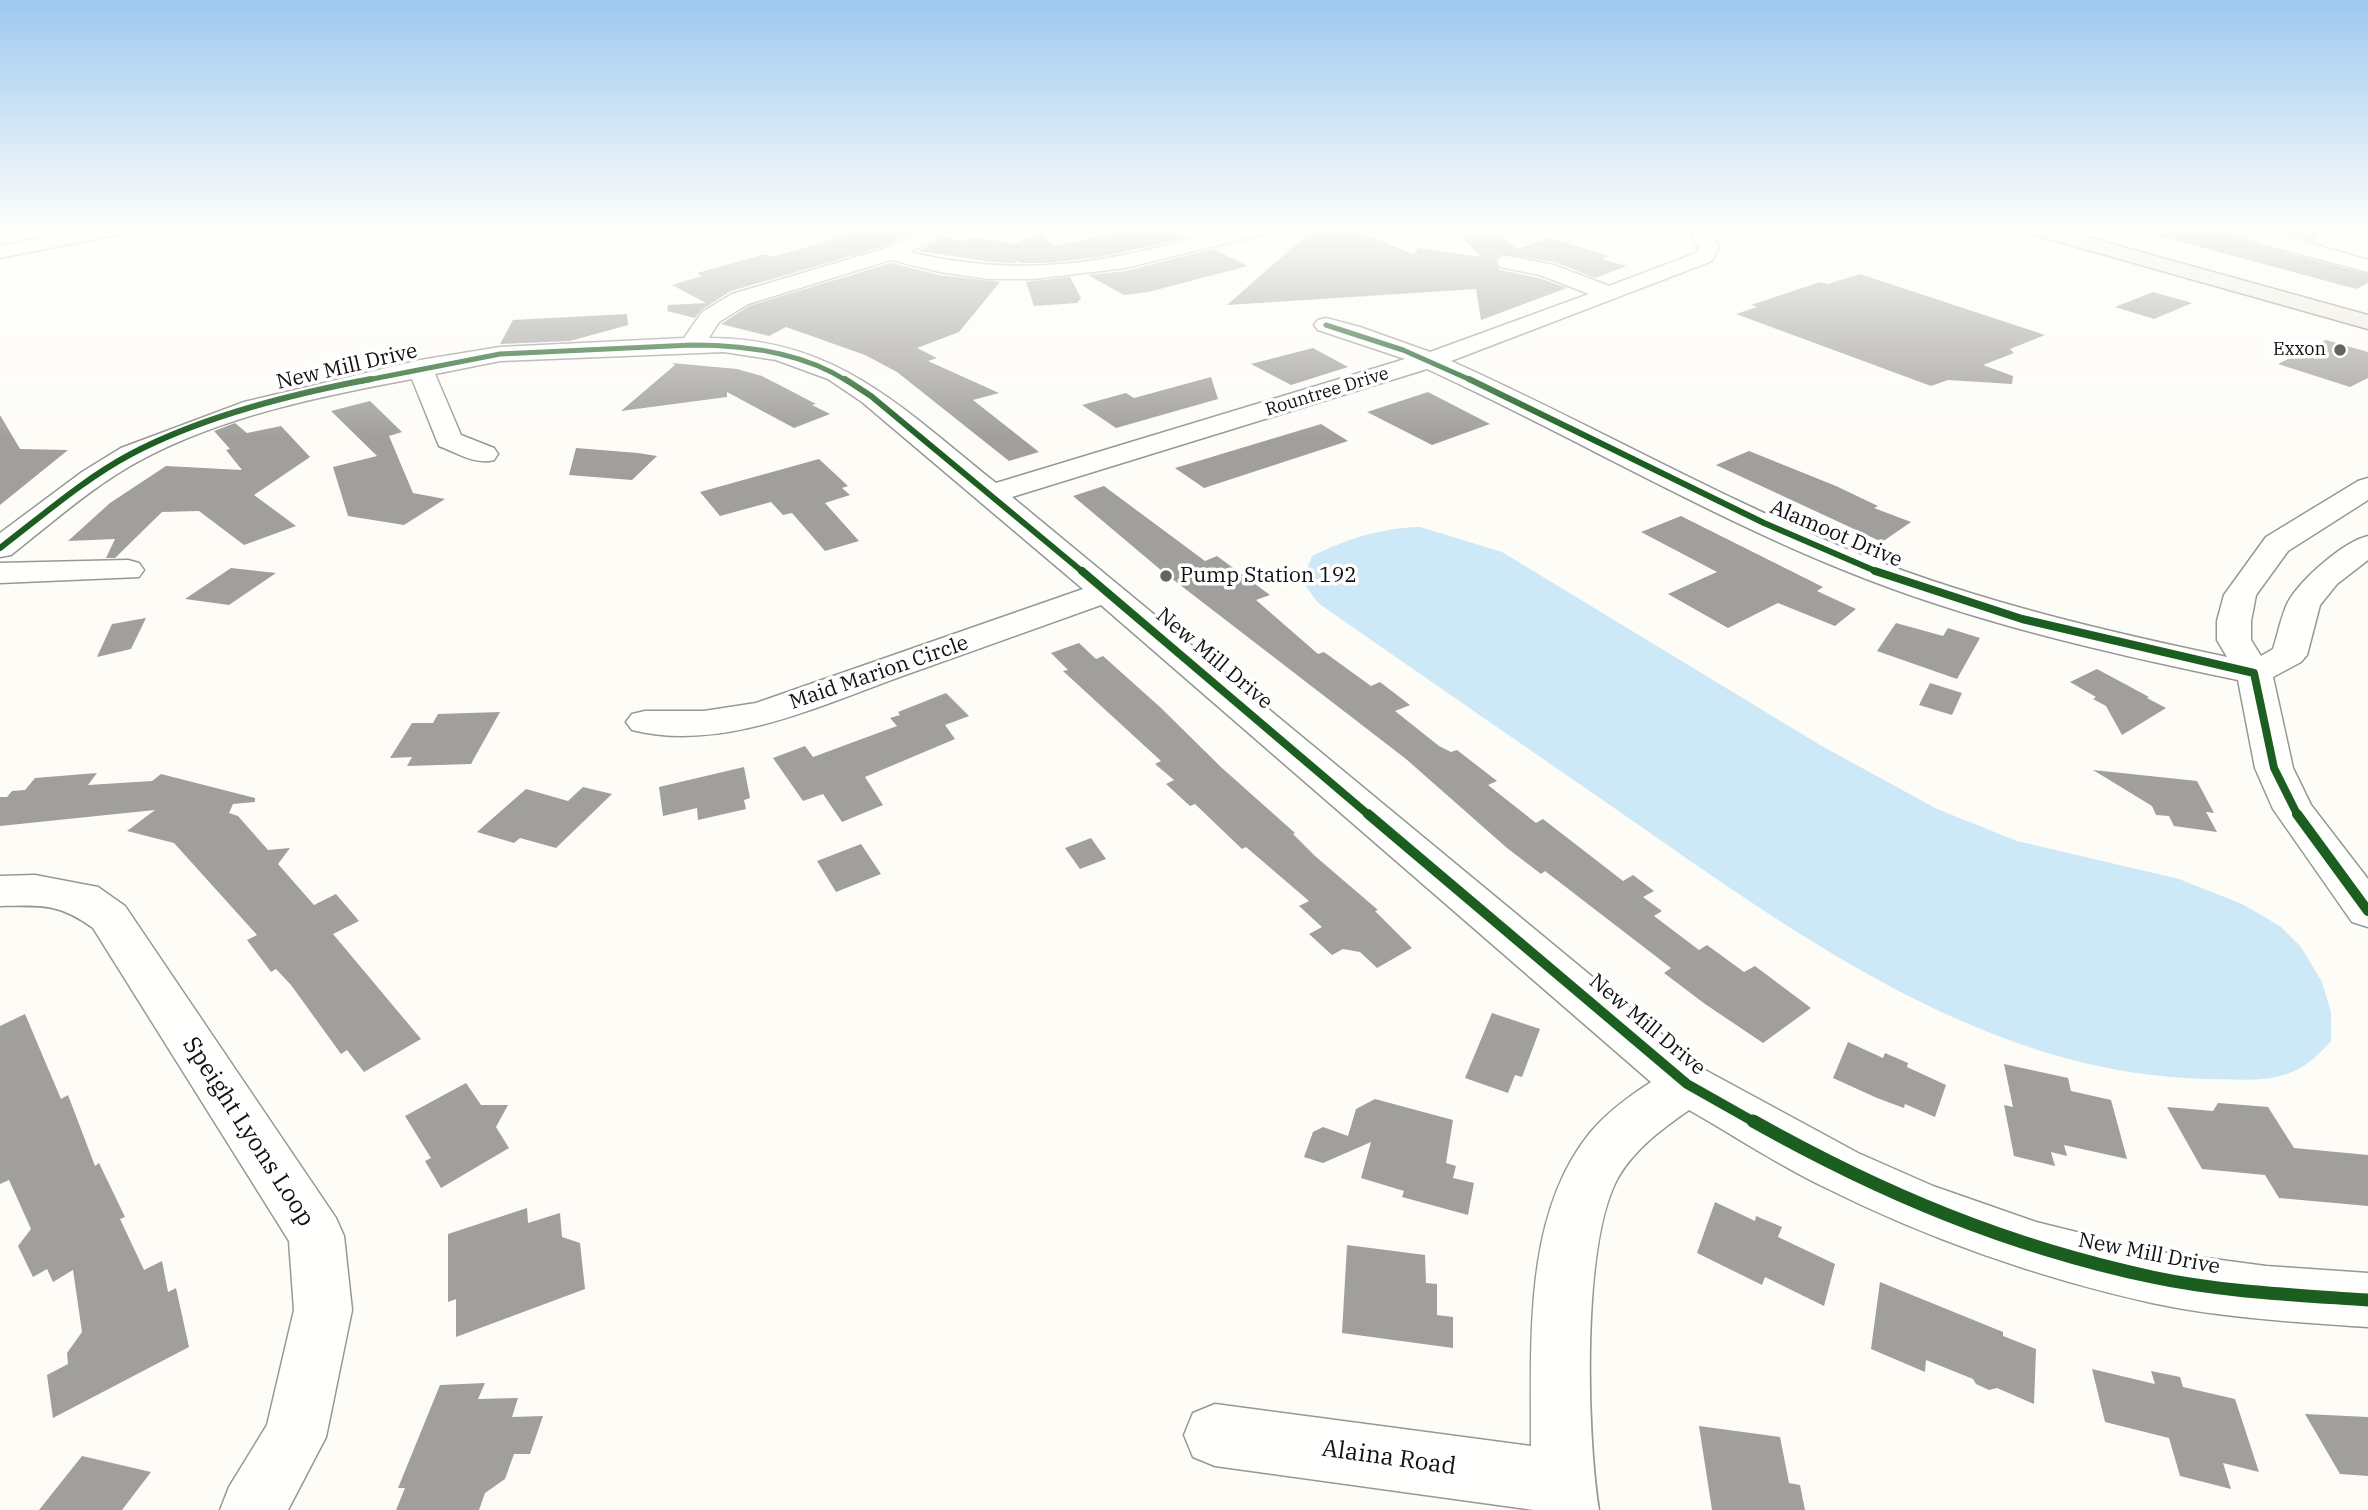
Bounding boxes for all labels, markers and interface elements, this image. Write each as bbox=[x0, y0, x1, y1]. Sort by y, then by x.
street label: New Mill Drive bbox=[274, 339, 420, 395]
place label: Exxon bbox=[2273, 339, 2326, 361]
marker: Exxon bbox=[2332, 342, 2348, 358]
street label: Rountree Drive bbox=[1263, 363, 1391, 421]
street label: Alamoot Drive bbox=[1766, 495, 1906, 573]
place label: Pump Station 192 bbox=[1180, 563, 1357, 589]
marker: Pump Station 192 bbox=[1158, 568, 1174, 584]
street label: New Mill Drive bbox=[1151, 603, 1277, 715]
street label: Maid Marion Circle bbox=[786, 631, 972, 715]
street label: New Mill Drive bbox=[1584, 969, 1710, 1081]
street label: Speight Lyons Loop bbox=[176, 1032, 320, 1232]
street label: New Mill Drive bbox=[2076, 1228, 2222, 1280]
street label: Alaina Road bbox=[1320, 1434, 1458, 1482]

